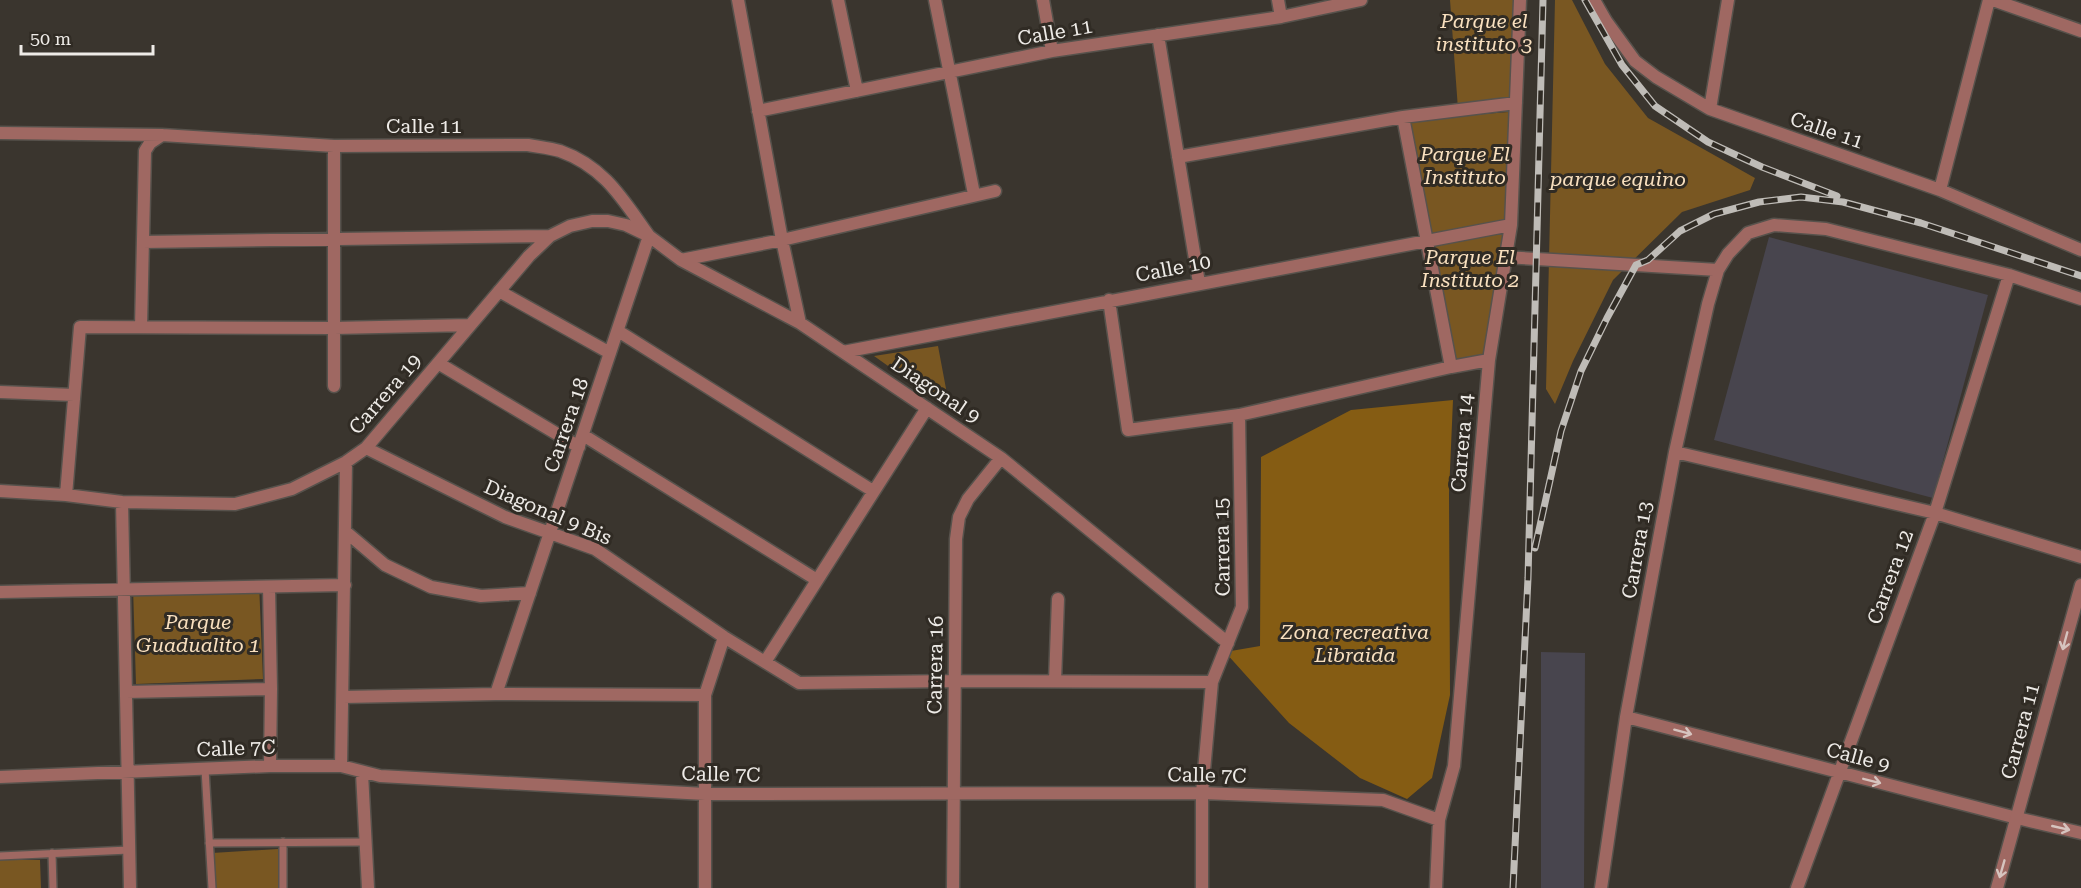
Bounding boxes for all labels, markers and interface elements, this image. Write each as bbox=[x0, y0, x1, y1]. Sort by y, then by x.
park label: Parque el instituto 3 bbox=[1436, 9, 1532, 56]
street label: Calle 11 bbox=[1016, 14, 1094, 50]
scale bar bbox=[21, 18, 153, 56]
text: 50 m bbox=[30, 28, 71, 49]
street label: Calle 11 bbox=[1787, 106, 1867, 154]
street label: Calle 11 bbox=[386, 114, 462, 138]
park label: Parque El Instituto bbox=[1419, 142, 1510, 189]
park label: parque equino bbox=[1548, 167, 1686, 191]
park label: Parque El Instituto 2 bbox=[1420, 245, 1519, 292]
street label: Calle 10 bbox=[1133, 249, 1213, 287]
street label: Carrera 19 bbox=[344, 349, 426, 439]
street label: Diagonal 9 bbox=[887, 352, 985, 428]
street label: Carrera 18 bbox=[539, 374, 593, 476]
street label: Carrera 14 bbox=[1446, 392, 1478, 493]
street label: Diagonal 9 Bis bbox=[481, 474, 615, 550]
street label: Carrera 15 bbox=[1209, 497, 1235, 597]
street label: Carrera 13 bbox=[1617, 499, 1657, 601]
street label: Carrera 12 bbox=[1862, 527, 1918, 627]
park label: Parque Guadualito 1 bbox=[136, 610, 260, 657]
street label: Carrera 16 bbox=[922, 615, 948, 715]
park label: Zona recreativa Libraida bbox=[1280, 620, 1429, 667]
one-way arrow bbox=[2059, 631, 2071, 650]
street label: Carrera 11 bbox=[1996, 680, 2044, 782]
one-way arrow bbox=[1673, 726, 1692, 738]
street label: Calle 7C bbox=[196, 735, 276, 761]
street label: Calle 9 bbox=[1824, 737, 1892, 777]
street label: Calle 7C bbox=[681, 761, 761, 787]
street label: Calle 7C bbox=[1167, 762, 1247, 788]
one-way arrow bbox=[1862, 775, 1881, 787]
one-way arrow bbox=[2050, 823, 2070, 834]
one-way arrow bbox=[1996, 860, 2007, 879]

